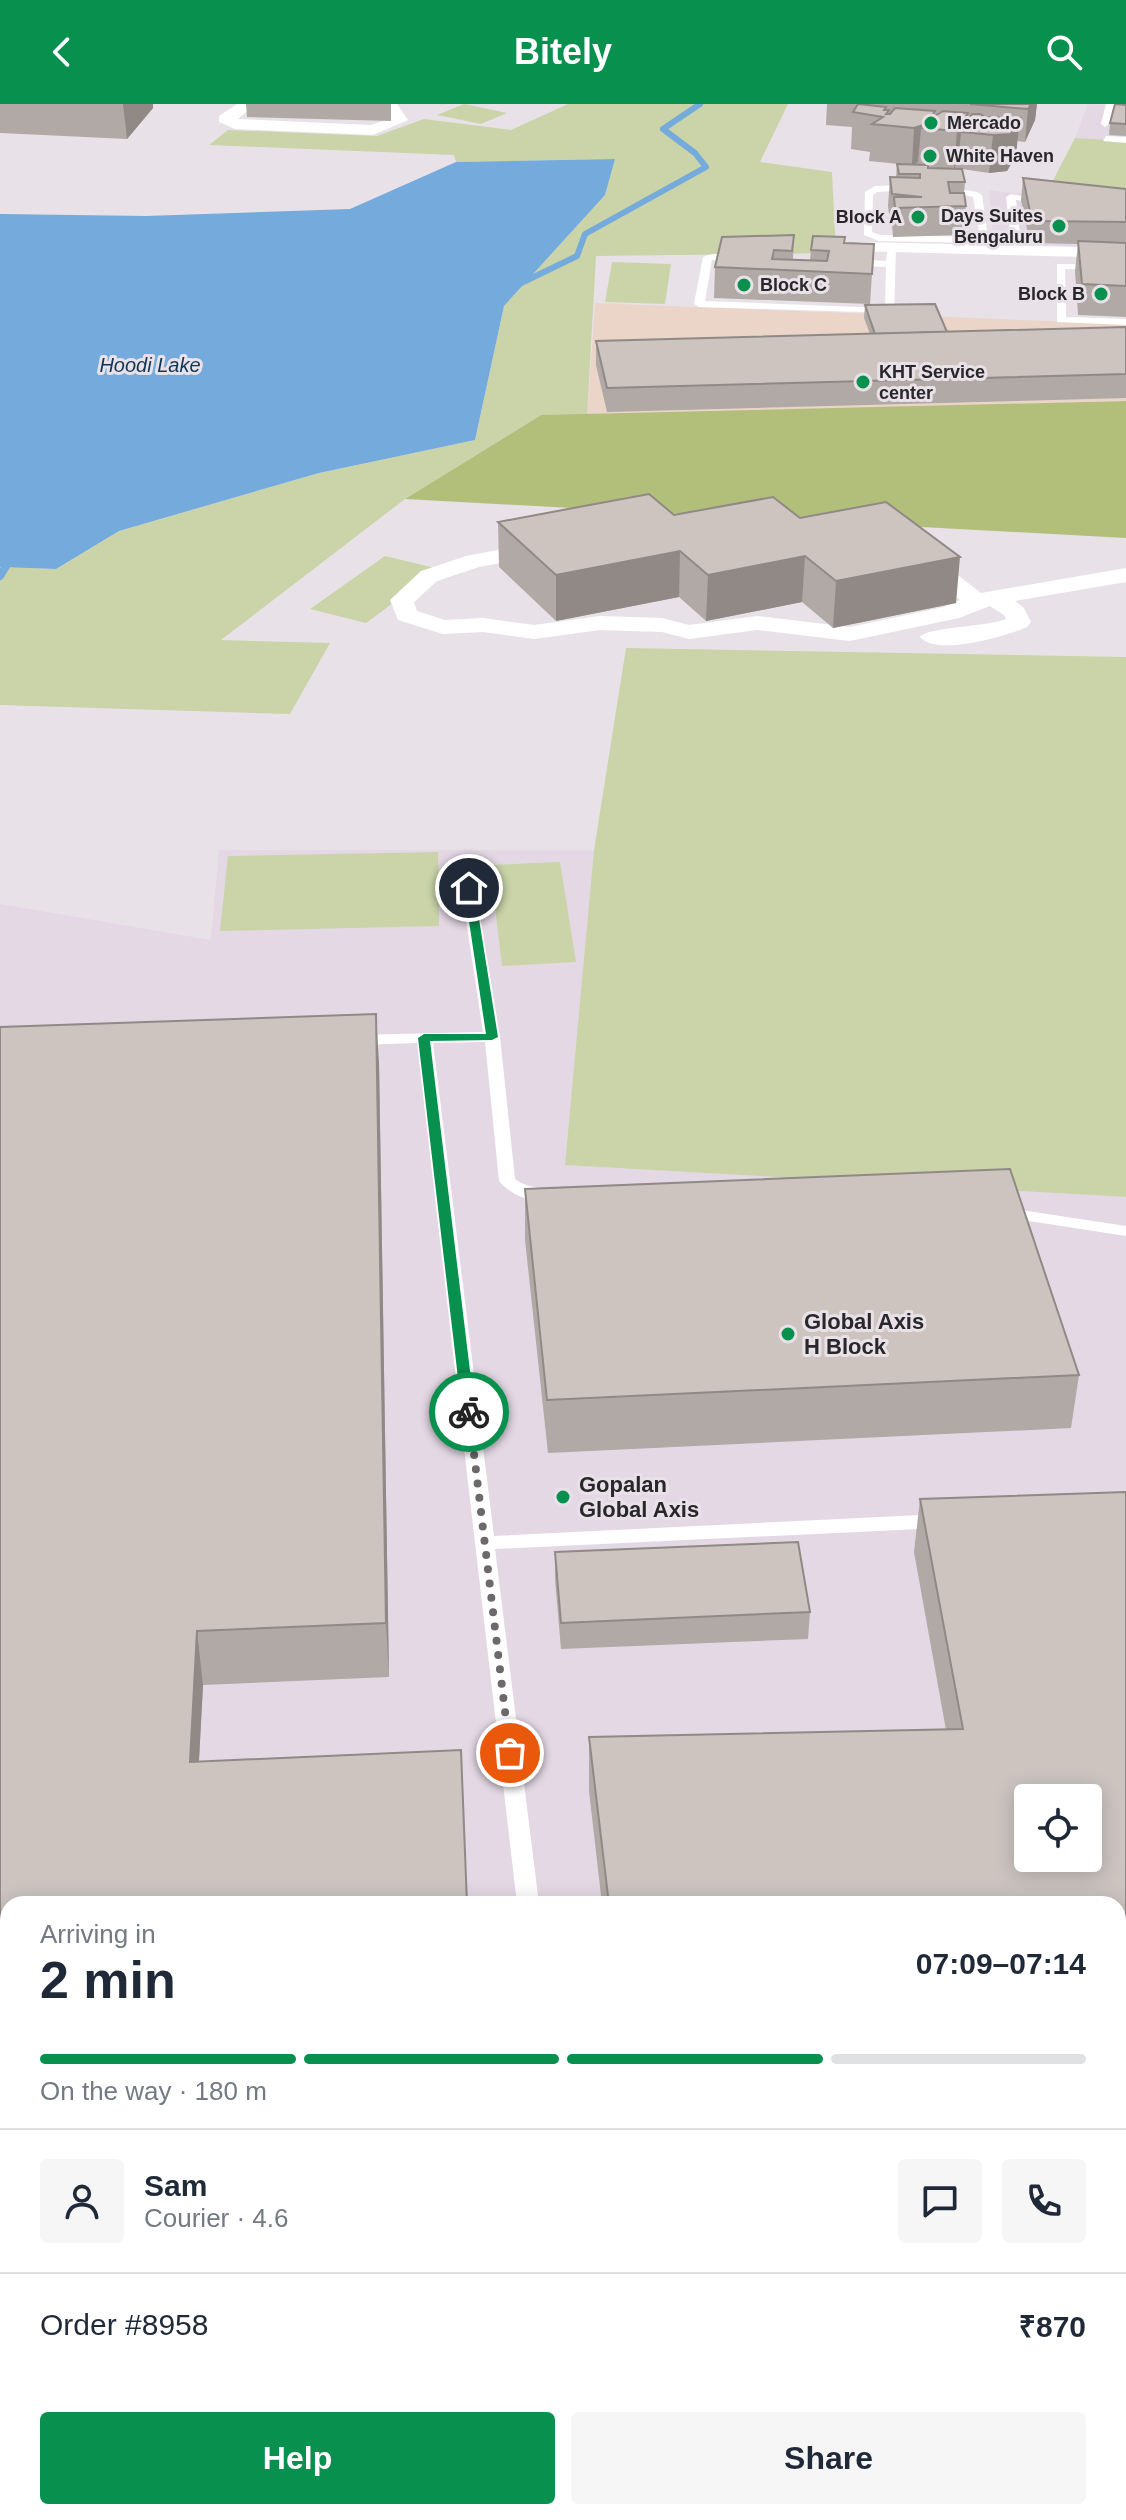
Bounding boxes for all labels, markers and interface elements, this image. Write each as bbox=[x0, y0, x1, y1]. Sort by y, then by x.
icon: back bbox=[40, 30, 84, 74]
icon: search bbox=[1042, 30, 1086, 74]
text: Bitely bbox=[514, 31, 612, 72]
place label: Mercado bbox=[947, 113, 1021, 133]
marker: Mercado bbox=[922, 114, 940, 132]
place label: White Haven bbox=[946, 146, 1054, 166]
marker: White Haven bbox=[921, 147, 939, 165]
place label: Days Suites Bengaluru bbox=[941, 206, 1043, 247]
place label: Block A bbox=[836, 207, 902, 227]
marker: Block A bbox=[909, 208, 927, 226]
marker: Days Suites Bengaluru bbox=[1050, 217, 1068, 235]
place label: Block C bbox=[760, 275, 827, 295]
marker: Block C bbox=[735, 276, 753, 294]
place label: Block B bbox=[1018, 284, 1085, 304]
marker: Block B bbox=[1092, 285, 1110, 303]
water label: Hoodi Lake bbox=[99, 354, 201, 376]
place label: KHT Service center bbox=[879, 362, 985, 403]
marker: KHT Service center bbox=[854, 373, 872, 391]
pin bbox=[435, 854, 503, 922]
icon: home bbox=[447, 866, 491, 910]
place label: Global Axis H Block bbox=[804, 1309, 924, 1359]
marker: Global Axis H Block bbox=[779, 1325, 797, 1343]
courier bbox=[429, 1372, 509, 1452]
icon: bike bbox=[447, 1390, 491, 1434]
place label: Gopalan Global Axis bbox=[579, 1472, 699, 1522]
marker: Gopalan Global Axis bbox=[554, 1488, 572, 1506]
pin bbox=[476, 1719, 544, 1787]
icon: bag bbox=[488, 1731, 532, 1775]
map controls bbox=[1014, 1784, 1102, 1872]
button: locate bbox=[1014, 1784, 1102, 1872]
text: Arriving in bbox=[40, 1919, 156, 1949]
text: 07:09–07:14 bbox=[916, 1947, 1086, 1980]
text: 2 min bbox=[40, 1951, 176, 2009]
text: On the way · 180 m bbox=[40, 2076, 267, 2106]
button: person bbox=[40, 2159, 124, 2243]
button: chat bbox=[898, 2159, 982, 2243]
button: phone bbox=[1002, 2159, 1086, 2243]
text: Sam bbox=[144, 2169, 207, 2202]
text: Courier · 4.6 bbox=[144, 2203, 289, 2233]
text: Order #8958 bbox=[40, 2308, 208, 2341]
text: ₹870 bbox=[1019, 2310, 1086, 2343]
button: Help bbox=[40, 2412, 555, 2504]
button: Share bbox=[571, 2412, 1086, 2504]

